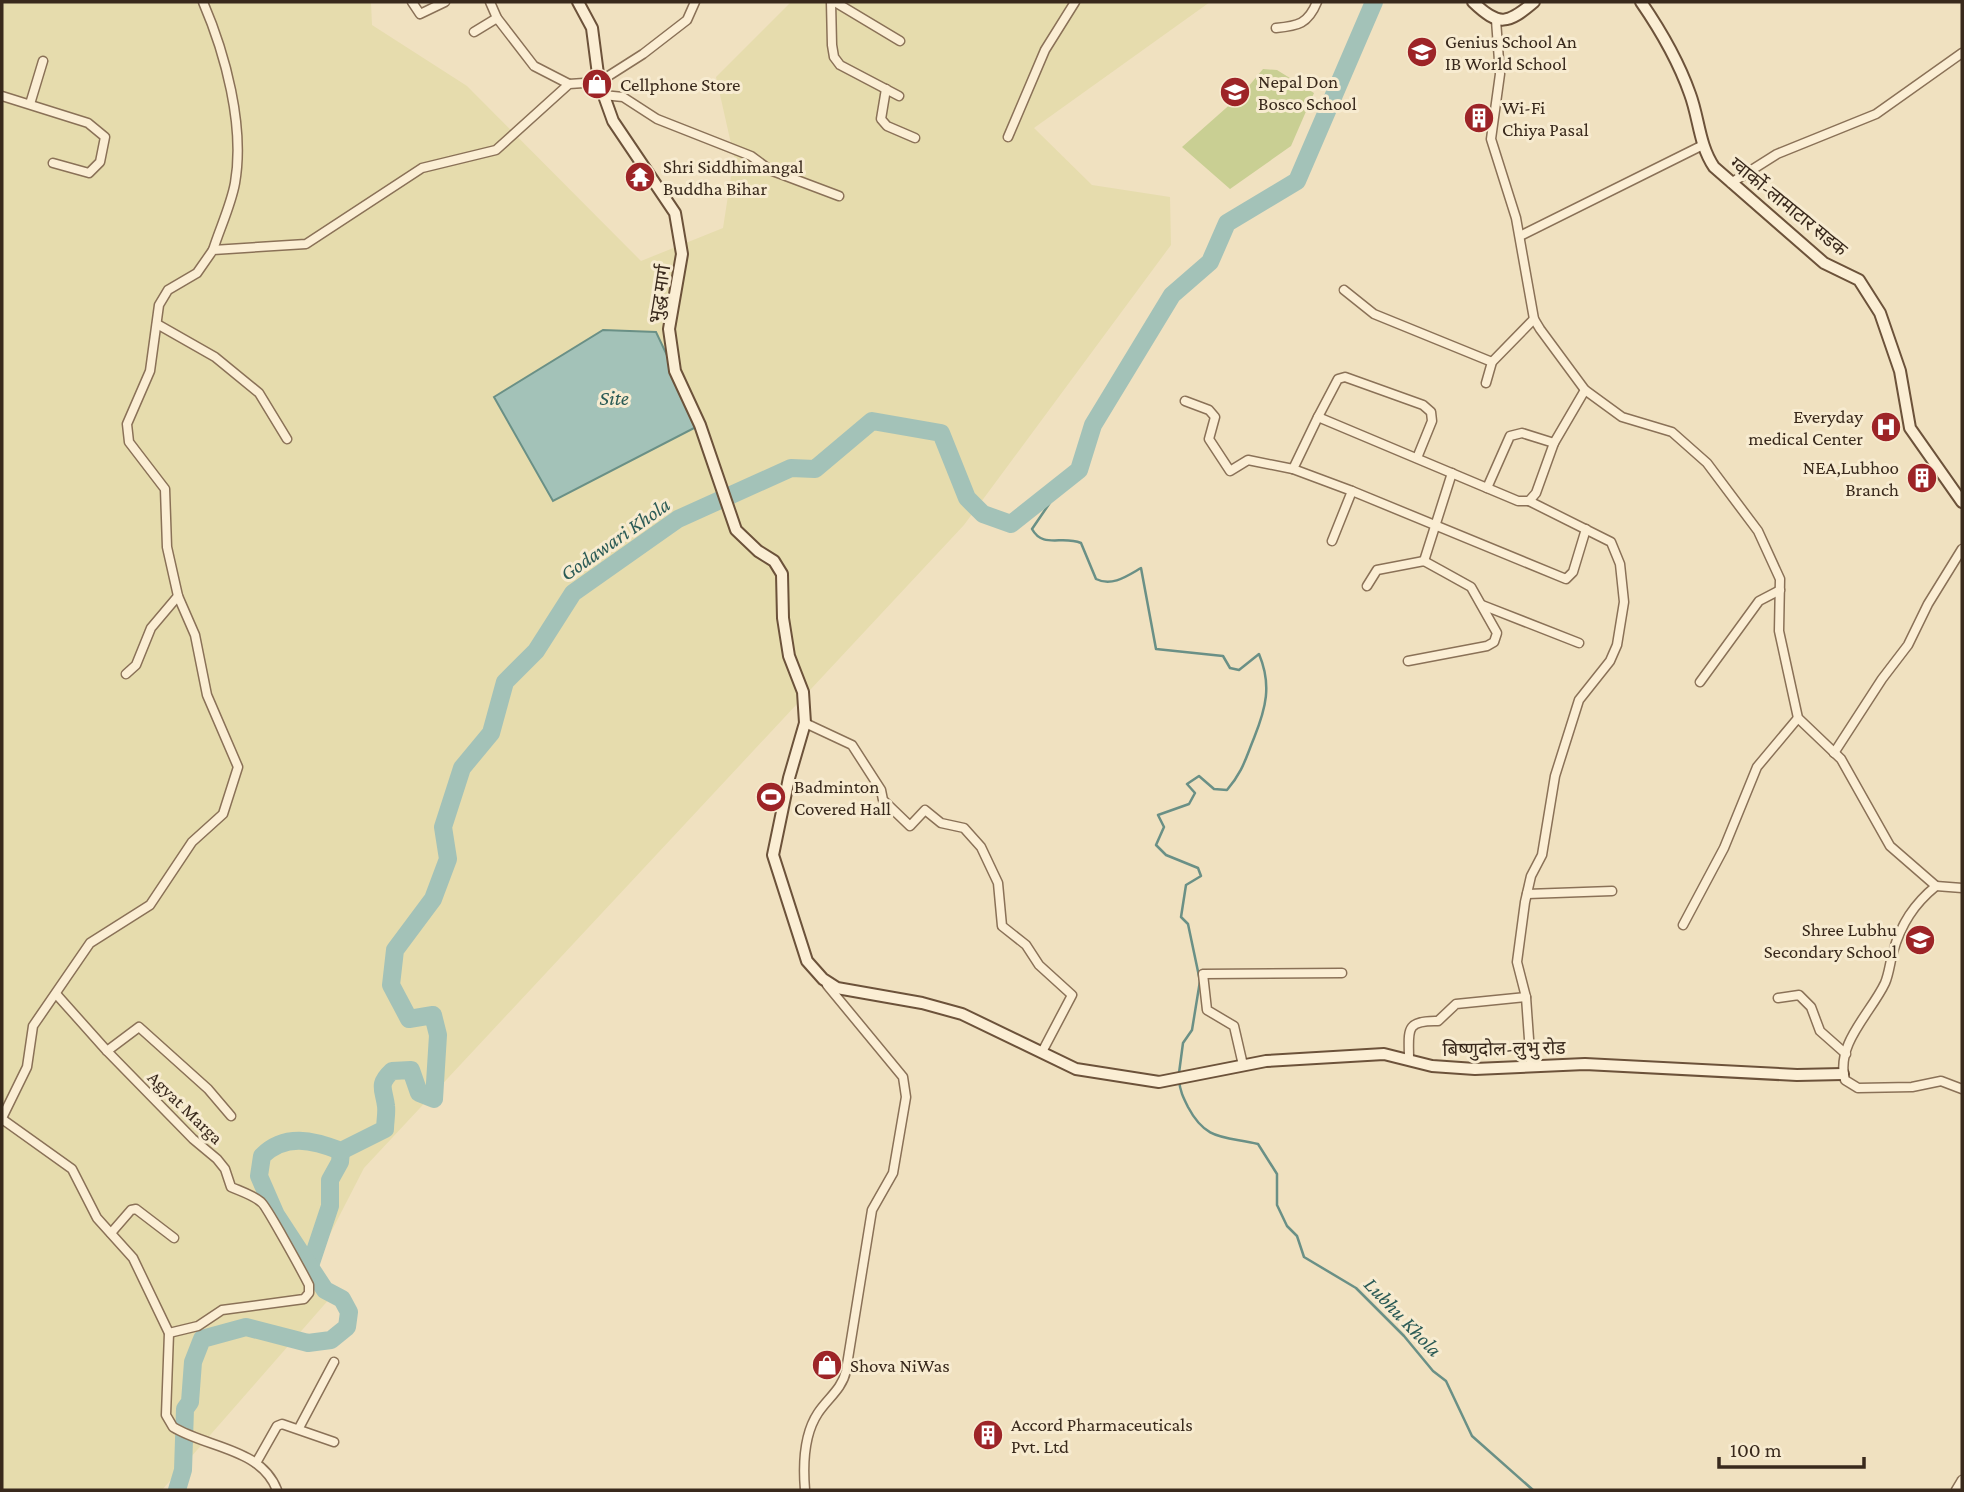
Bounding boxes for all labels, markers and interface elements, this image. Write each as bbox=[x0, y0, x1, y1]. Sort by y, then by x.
place label: Genius School An IB World School bbox=[1445, 31, 1577, 74]
school or university icon: Genius School An IB World School bbox=[1405, 35, 1439, 69]
shop icon: Cellphone Store bbox=[580, 67, 614, 101]
place label: Nepal Don Bosco School bbox=[1258, 71, 1357, 114]
place label: Cellphone Store bbox=[620, 74, 740, 95]
school or university icon: Nepal Don Bosco School bbox=[1218, 75, 1252, 109]
place label: Wi-Fi Chiya Pasal bbox=[1502, 97, 1589, 140]
building icon: Wi-Fi Chiya Pasal bbox=[1462, 101, 1496, 135]
street label: ग्वार्को-लामाटार सडक bbox=[1726, 152, 1852, 260]
place label: Shri Siddhimangal Buddha Bihar bbox=[663, 156, 804, 199]
temple icon: Shri Siddhimangal Buddha Bihar bbox=[623, 160, 657, 194]
street label: भुद्ध मार्ग bbox=[644, 262, 677, 325]
water label: Site bbox=[599, 386, 629, 410]
place label: Everyday medical Center bbox=[1748, 406, 1863, 449]
hospital icon: Everyday medical Center bbox=[1869, 410, 1903, 444]
place label: NEA,Lubhoo Branch bbox=[1803, 457, 1899, 500]
building icon: NEA,Lubhoo Branch bbox=[1905, 461, 1939, 495]
water label: Godawari Khola bbox=[556, 492, 675, 586]
place label: Badminton Covered Hall bbox=[794, 776, 891, 819]
sports icon: Badminton Covered Hall bbox=[754, 780, 788, 814]
place label: Shree Lubhu Secondary School bbox=[1764, 919, 1897, 962]
school or university icon: Shree Lubhu Secondary School bbox=[1903, 923, 1937, 957]
street label: बिष्णुदोल-लुभु रोड bbox=[1442, 1037, 1567, 1062]
street label: Agyat Marga bbox=[144, 1066, 228, 1148]
water label: Lubhu Khola bbox=[1359, 1272, 1447, 1362]
shop icon: Shova NiWas bbox=[810, 1348, 844, 1382]
place label: Shova NiWas bbox=[850, 1355, 950, 1376]
place label: Accord Pharmaceuticals Pvt. Ltd bbox=[1011, 1414, 1193, 1457]
building icon: Accord Pharmaceuticals Pvt. Ltd bbox=[971, 1418, 1005, 1452]
scale bar bbox=[1719, 1426, 1864, 1470]
text: 100 m bbox=[1730, 1438, 1782, 1462]

